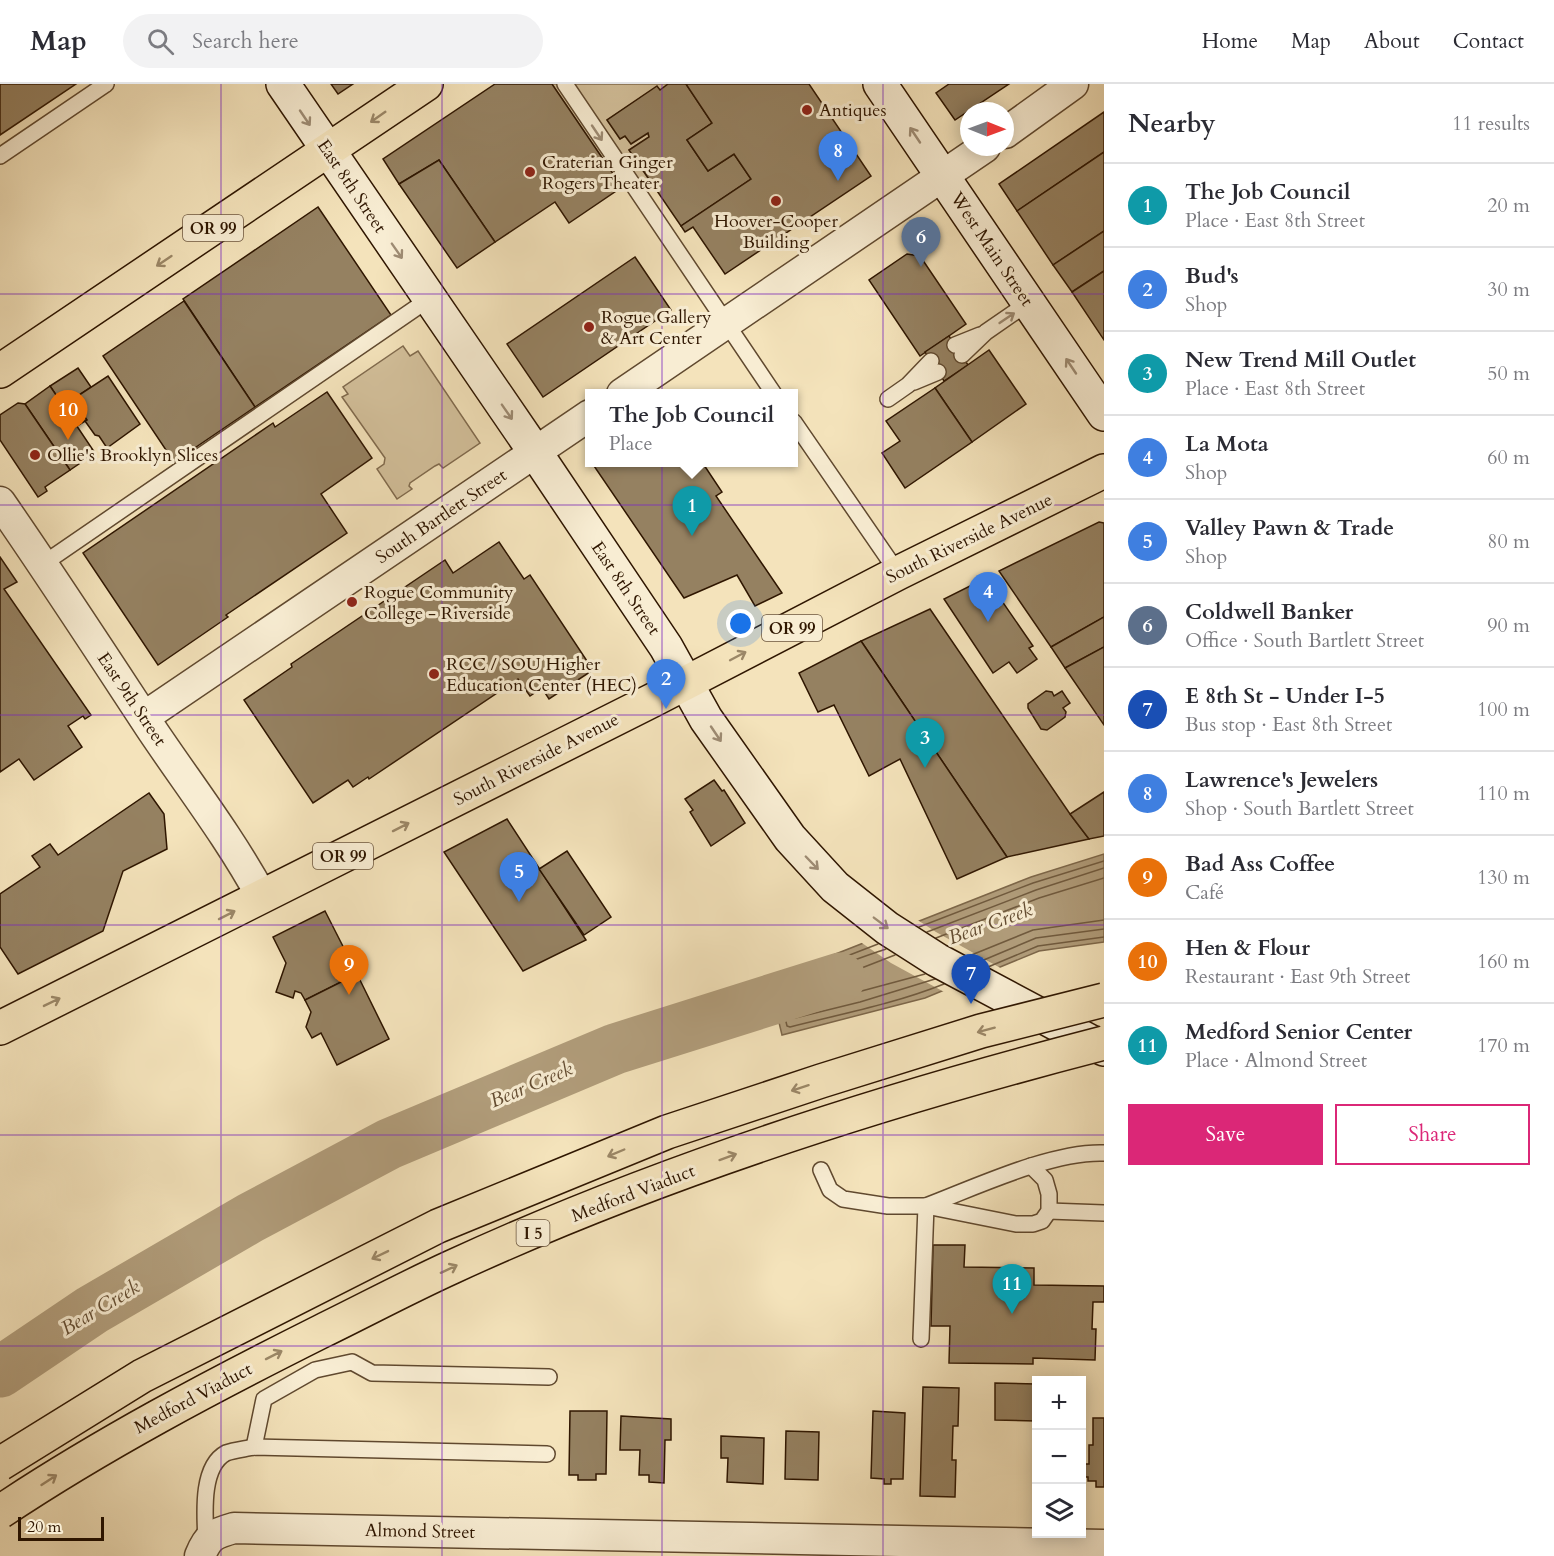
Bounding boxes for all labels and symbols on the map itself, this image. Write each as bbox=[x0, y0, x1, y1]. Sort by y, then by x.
place label: Antiques bbox=[819, 98, 887, 123]
north arrow bbox=[960, 102, 1014, 156]
marker: Antiques bbox=[800, 103, 814, 117]
one-way arrow bbox=[299, 109, 311, 125]
one-way arrow bbox=[370, 111, 386, 123]
one-way arrow bbox=[591, 124, 604, 141]
one-way arrow bbox=[909, 127, 921, 144]
pin: 8 bbox=[818, 132, 858, 181]
street label: East 8th Street bbox=[311, 134, 392, 238]
place label: Craterian Ginger Rogers Theater bbox=[542, 150, 673, 196]
marker: Craterian Ginger Rogers Theater bbox=[523, 165, 537, 179]
street label: West Main Street bbox=[944, 186, 1039, 312]
marker: Hoover-Cooper Building bbox=[769, 194, 783, 208]
place label: Hoover-Cooper Building bbox=[714, 209, 838, 255]
road number: OR 99 bbox=[183, 215, 243, 241]
pin: 6 bbox=[902, 218, 940, 267]
one-way arrow bbox=[391, 243, 403, 259]
one-way arrow bbox=[156, 256, 173, 268]
place label: Rogue Gallery & Art Center bbox=[601, 305, 712, 351]
one-way arrow bbox=[998, 312, 1015, 324]
marker: Rogue Gallery & Art Center bbox=[582, 320, 596, 334]
one-way arrow bbox=[1065, 358, 1077, 375]
pin: 10 bbox=[48, 390, 88, 440]
one-way arrow bbox=[501, 403, 513, 420]
place label: Ollie's Brooklyn Slices bbox=[47, 443, 218, 468]
marker: Ollie's Brooklyn Slices bbox=[28, 448, 42, 462]
street label: South Bartlett Street bbox=[371, 463, 512, 570]
pin: 1 bbox=[672, 486, 712, 536]
street label: South Riverside Avenue bbox=[882, 487, 1057, 590]
street label: East 8th Street bbox=[585, 536, 666, 640]
pin: 4 bbox=[968, 572, 1008, 622]
place label: Rogue Community College - Riverside bbox=[364, 580, 514, 626]
marker: Rogue Community College - Riverside bbox=[345, 595, 359, 609]
your location bbox=[726, 609, 755, 638]
road number: OR 99 bbox=[762, 615, 822, 641]
street label: East 9th Street bbox=[91, 647, 172, 751]
one-way arrow bbox=[729, 650, 747, 661]
place label: RCC / SOU Higher Education Center (HEC) bbox=[446, 652, 637, 698]
pin: 2 bbox=[646, 660, 686, 709]
marker: RCC / SOU Higher Education Center (HEC) bbox=[427, 667, 441, 681]
street label: South Riverside Avenue bbox=[449, 707, 623, 812]
pin: 3 bbox=[906, 718, 944, 768]
one-way arrow bbox=[710, 725, 722, 741]
one-way arrow bbox=[391, 820, 409, 832]
road number: OR 99 bbox=[313, 843, 373, 869]
pin: 5 bbox=[500, 852, 538, 902]
one-way arrow bbox=[805, 856, 819, 871]
water label: Bear Creek bbox=[944, 896, 1036, 951]
one-way arrow bbox=[217, 908, 235, 920]
one-way arrow bbox=[873, 917, 889, 930]
pin: 9 bbox=[330, 946, 368, 995]
pin: 7 bbox=[952, 954, 990, 1004]
one-way arrow bbox=[43, 996, 61, 1007]
one-way arrow bbox=[977, 1025, 996, 1036]
water label: Bear Creek bbox=[485, 1055, 577, 1114]
one-way arrow bbox=[791, 1083, 810, 1094]
one-way arrow bbox=[608, 1148, 626, 1159]
one-way arrow bbox=[718, 1151, 737, 1162]
street label: Medford Viaduct bbox=[568, 1158, 699, 1228]
road number: I 5 bbox=[516, 1220, 550, 1246]
one-way arrow bbox=[371, 1250, 389, 1262]
one-way arrow bbox=[440, 1262, 458, 1274]
pin: 11 bbox=[992, 1264, 1032, 1314]
water label: Bear Creek bbox=[56, 1273, 145, 1342]
one-way arrow bbox=[265, 1349, 283, 1360]
street label: Medford Viaduct bbox=[130, 1357, 257, 1440]
one-way arrow bbox=[40, 1474, 57, 1486]
scale bar bbox=[18, 1514, 104, 1542]
street label: Almond Street bbox=[365, 1518, 476, 1545]

